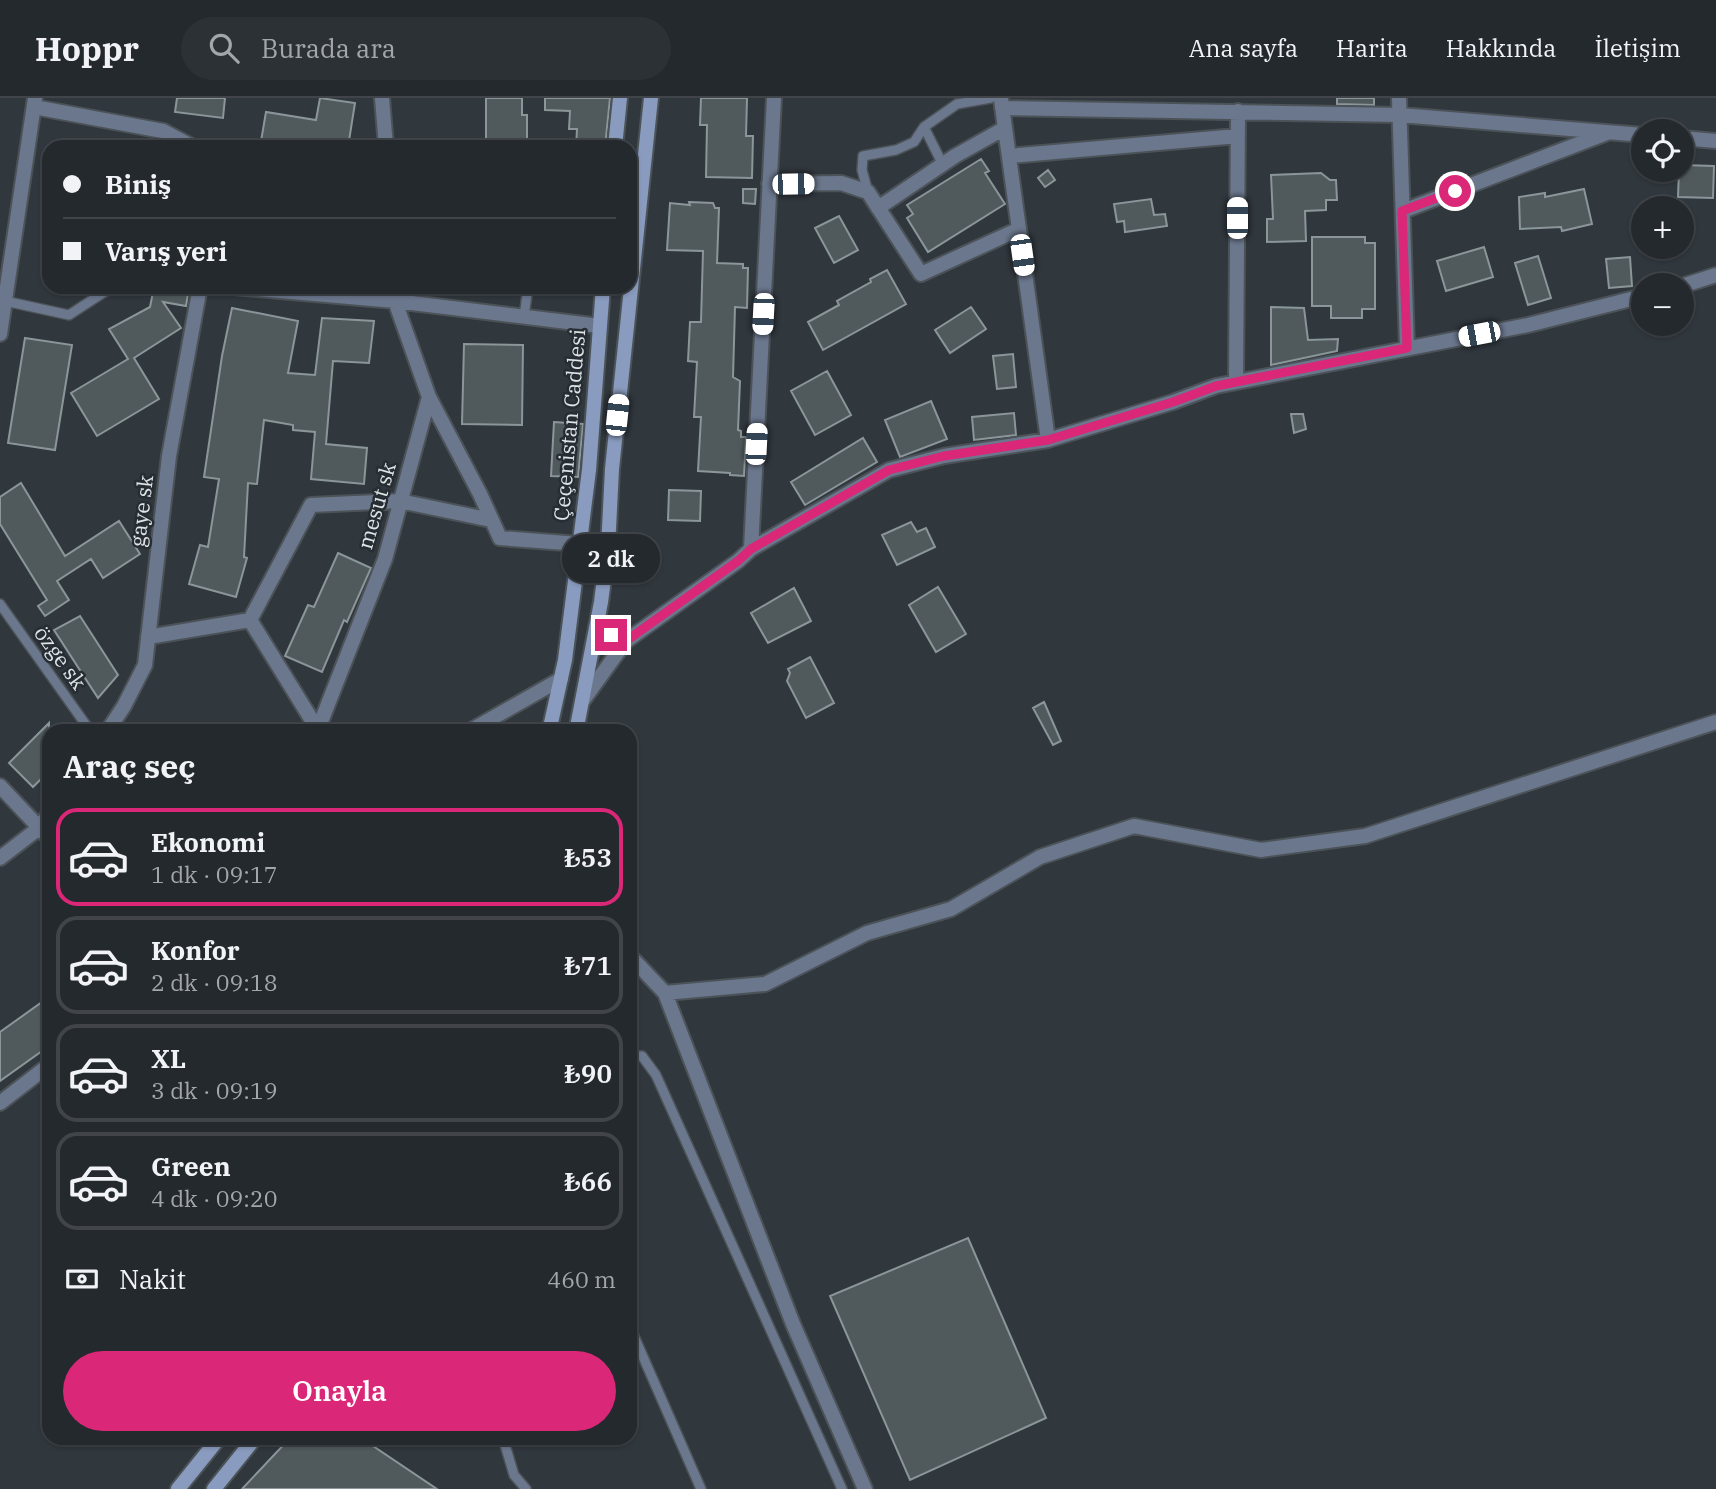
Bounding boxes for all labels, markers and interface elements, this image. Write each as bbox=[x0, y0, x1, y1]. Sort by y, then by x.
search box bbox=[181, 17, 671, 80]
text: Hoppr bbox=[35, 27, 139, 70]
icon: search bbox=[205, 29, 243, 67]
text: Burada ara bbox=[261, 31, 396, 65]
text: Ana sayfa bbox=[1189, 32, 1298, 64]
text: Harita bbox=[1336, 32, 1408, 64]
text: Hakkında bbox=[1446, 32, 1556, 64]
text: İletişim bbox=[1594, 32, 1681, 64]
map controls bbox=[1631, 119, 1694, 336]
button: locate bbox=[1631, 119, 1694, 182]
text: Biniş bbox=[105, 167, 171, 201]
car bbox=[772, 173, 815, 195]
route start bbox=[1439, 175, 1471, 207]
button: + bbox=[1631, 196, 1694, 259]
car bbox=[1227, 197, 1248, 239]
car bbox=[1009, 233, 1036, 277]
text: Varış yeri bbox=[105, 234, 227, 268]
button: − bbox=[1631, 273, 1694, 336]
car bbox=[752, 292, 775, 336]
car bbox=[1457, 320, 1502, 348]
street label: Çeçenistan Caddesi bbox=[547, 328, 591, 522]
car bbox=[605, 393, 630, 437]
car bbox=[745, 422, 768, 466]
street label: mesut sk bbox=[350, 458, 402, 553]
street label: gaye sk bbox=[123, 473, 159, 548]
callout: 2 dk bbox=[562, 533, 660, 582]
text: 2 dk bbox=[587, 543, 635, 573]
route end bbox=[595, 619, 627, 651]
street label: özge sk bbox=[28, 620, 94, 695]
text: Araç seç bbox=[63, 745, 195, 787]
text: Ekonomi bbox=[151, 825, 265, 859]
icon: car bbox=[67, 826, 130, 889]
text: ₺53 bbox=[564, 840, 612, 874]
text: 1 dk · 09:17 bbox=[151, 859, 278, 889]
text: Konfor bbox=[151, 933, 240, 967]
icon: car bbox=[67, 934, 130, 997]
text: ₺71 bbox=[564, 948, 612, 982]
text: 2 dk · 09:18 bbox=[151, 967, 278, 997]
text: XL bbox=[151, 1041, 186, 1075]
icon: car bbox=[67, 1042, 130, 1105]
text: ₺90 bbox=[564, 1056, 612, 1090]
text: 3 dk · 09:19 bbox=[151, 1075, 278, 1105]
text: Green bbox=[151, 1149, 231, 1183]
icon: car bbox=[67, 1150, 130, 1213]
text: ₺66 bbox=[564, 1164, 612, 1198]
text: 4 dk · 09:20 bbox=[151, 1183, 278, 1213]
icon: cash bbox=[63, 1260, 101, 1298]
text: Nakit bbox=[119, 1262, 186, 1296]
text: 460 m bbox=[547, 1264, 616, 1294]
button: Onayla bbox=[63, 1351, 616, 1431]

